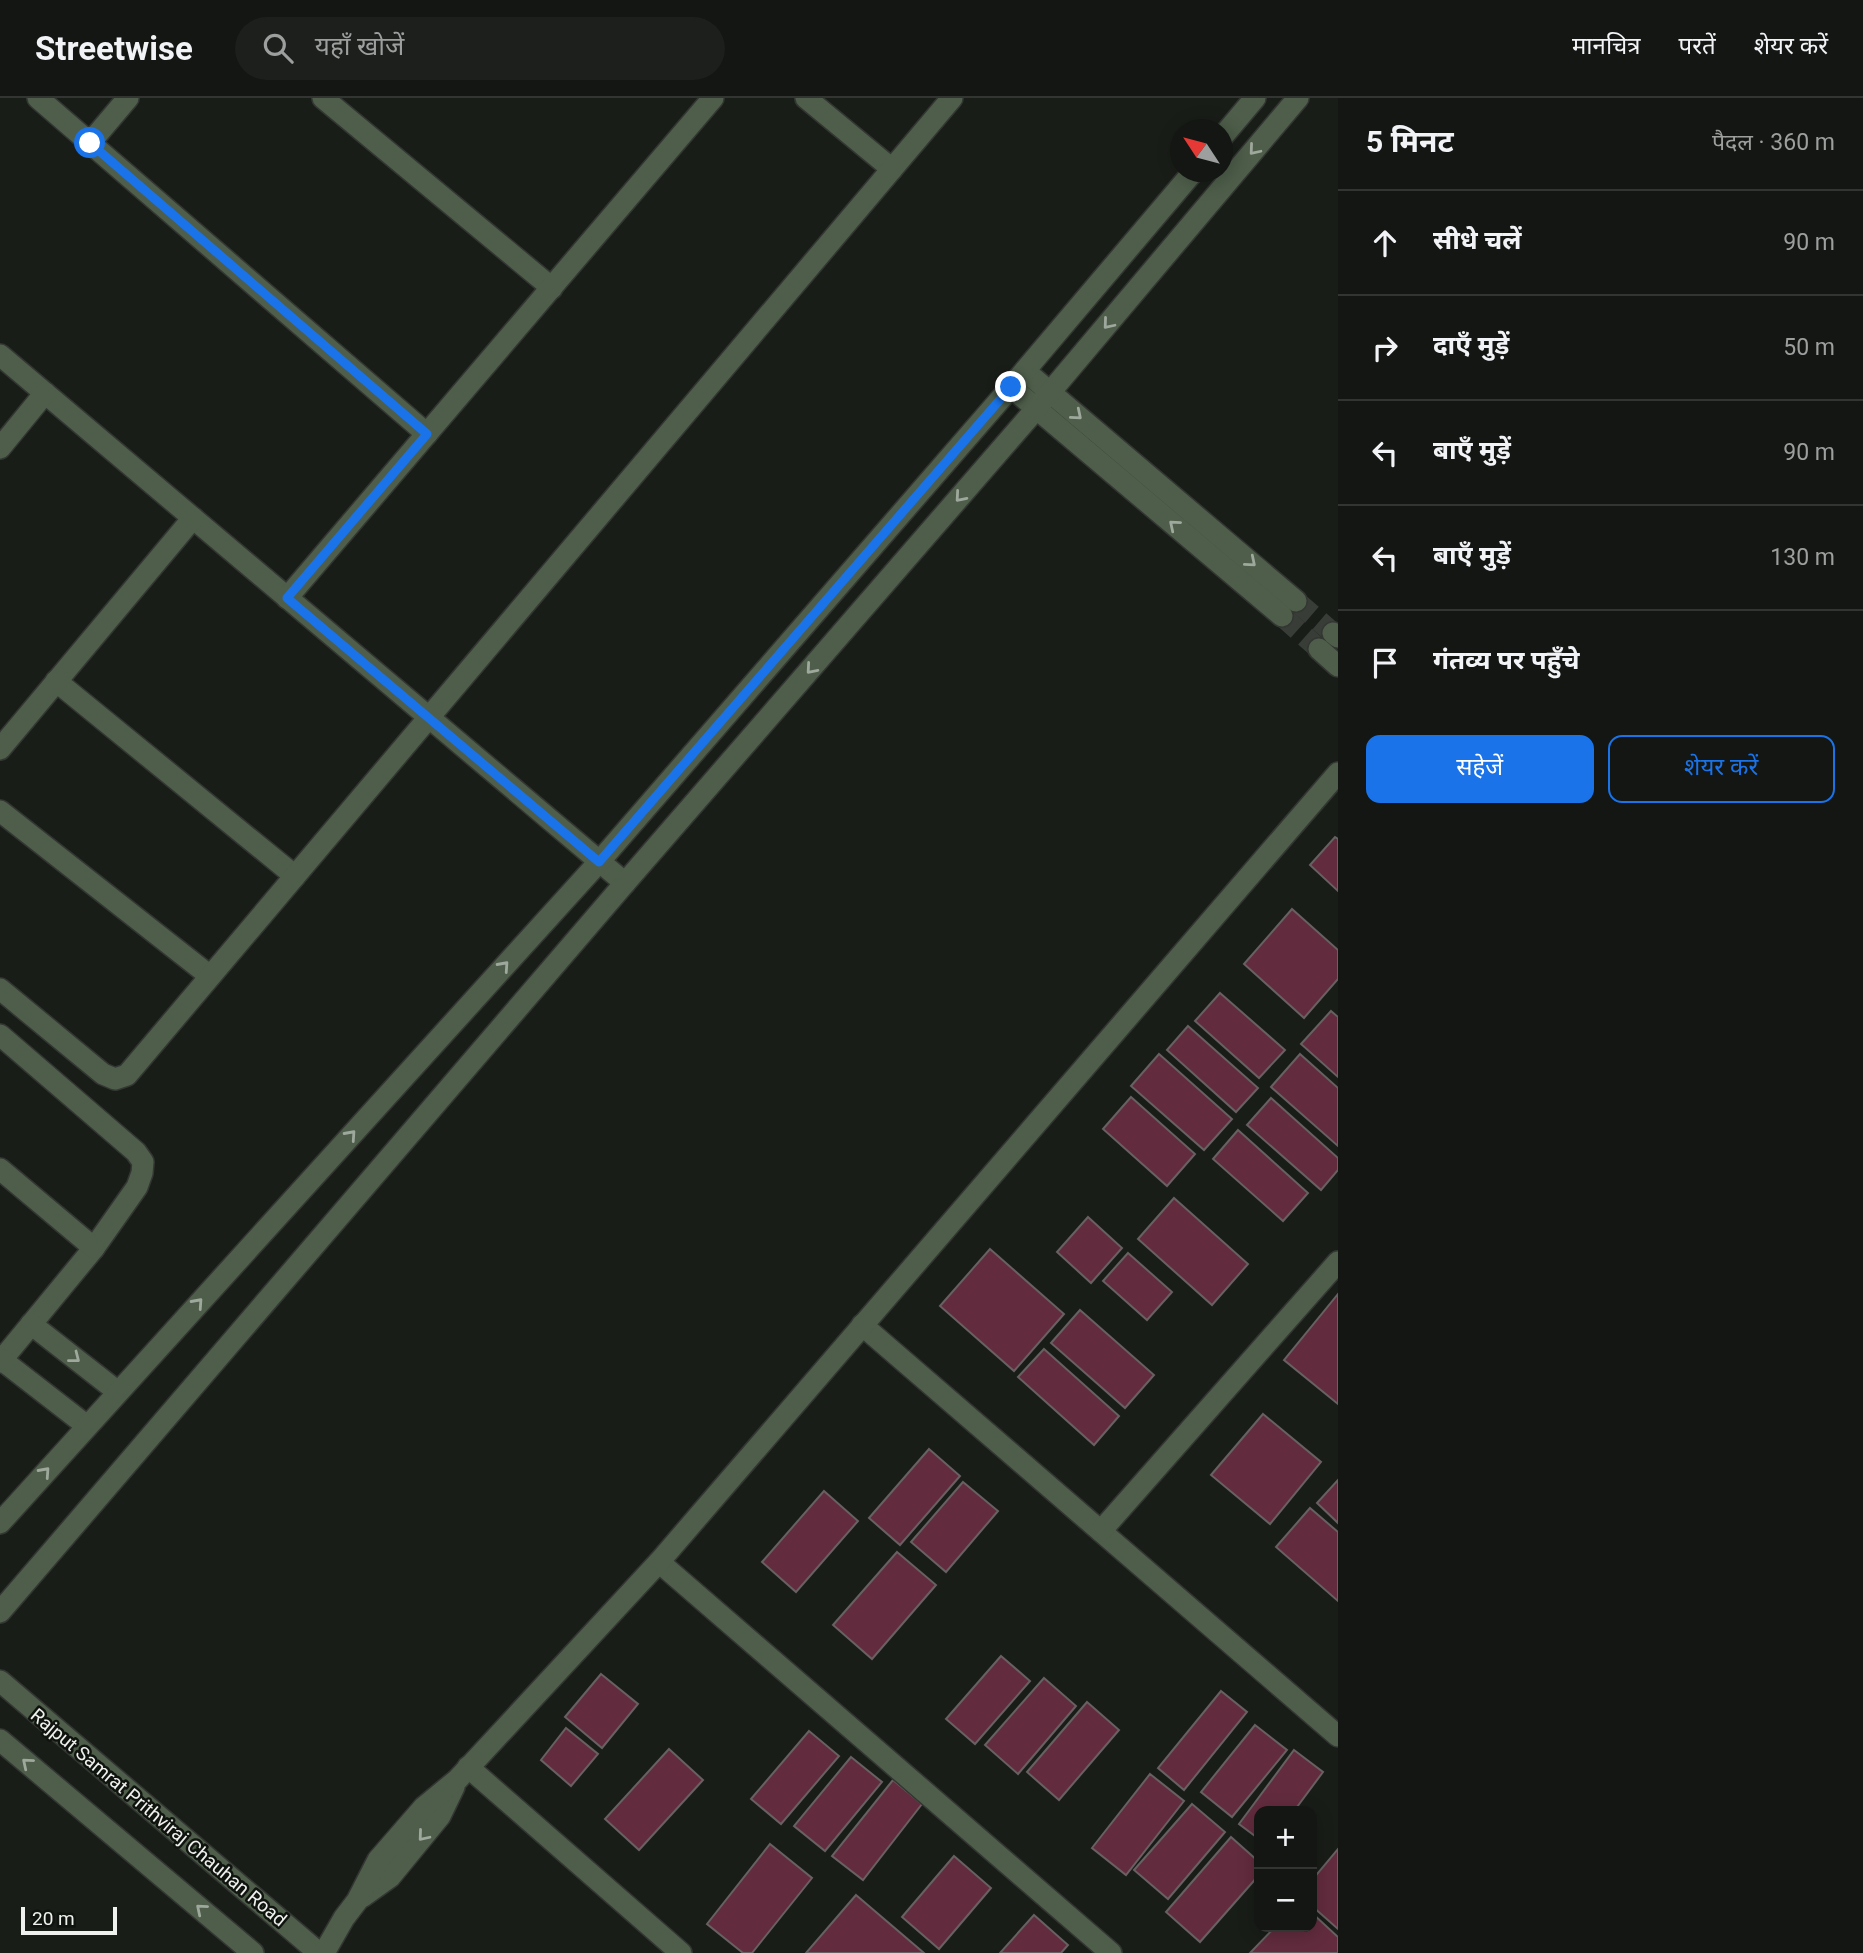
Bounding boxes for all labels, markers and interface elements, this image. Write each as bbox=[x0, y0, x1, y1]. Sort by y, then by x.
search box bbox=[235, 17, 725, 80]
text: Streetwise bbox=[35, 29, 193, 68]
icon: search bbox=[259, 29, 297, 67]
text: यहाँ खोजें bbox=[315, 31, 404, 61]
text: मानचित्र bbox=[1572, 32, 1641, 60]
text: परतें bbox=[1679, 32, 1716, 60]
text: शेयर करें bbox=[1754, 32, 1828, 60]
north arrow bbox=[1170, 119, 1233, 182]
text: 5 मिनट bbox=[1366, 124, 1454, 159]
route start bbox=[74, 127, 105, 158]
text: पैदल · 360 m bbox=[1712, 129, 1835, 156]
one-way arrow bbox=[1250, 142, 1262, 155]
icon: ahead bbox=[1366, 224, 1404, 262]
text: सीधे चलें bbox=[1433, 225, 1521, 255]
text: 90 m bbox=[1783, 229, 1835, 256]
one-way arrow bbox=[1103, 317, 1116, 329]
icon: right bbox=[1366, 329, 1404, 367]
text: दाएँ मुड़ें bbox=[1433, 330, 1509, 360]
text: 50 m bbox=[1783, 334, 1835, 361]
route end bbox=[995, 371, 1026, 402]
one-way arrow bbox=[1069, 407, 1082, 419]
icon: left bbox=[1366, 434, 1404, 472]
text: बाएँ मुड़ें bbox=[1433, 435, 1511, 465]
text: 90 m bbox=[1783, 439, 1835, 466]
one-way arrow bbox=[956, 489, 968, 502]
one-way arrow bbox=[1169, 520, 1181, 533]
icon: left bbox=[1366, 539, 1404, 577]
text: बाएँ मुड़ें bbox=[1433, 540, 1511, 570]
text: 130 m bbox=[1770, 544, 1835, 571]
one-way arrow bbox=[1242, 554, 1255, 566]
icon: arrive bbox=[1366, 644, 1404, 682]
text: गंतव्य पर पहुँचे bbox=[1433, 645, 1580, 675]
one-way arrow bbox=[807, 661, 819, 674]
button: सहेजें bbox=[1366, 735, 1594, 803]
button: शेयर करें bbox=[1608, 735, 1835, 803]
one-way arrow bbox=[496, 961, 508, 974]
one-way arrow bbox=[343, 1130, 355, 1143]
one-way arrow bbox=[190, 1298, 202, 1311]
one-way arrow bbox=[67, 1349, 79, 1362]
one-way arrow bbox=[37, 1467, 50, 1480]
street label: Rajput Samrat Prithviraj Chauhan Road bbox=[26, 1704, 291, 1931]
one-way arrow bbox=[23, 1758, 35, 1771]
map controls bbox=[1254, 1806, 1317, 1932]
button: + bbox=[1254, 1806, 1317, 1869]
one-way arrow bbox=[419, 1828, 431, 1841]
button: − bbox=[1254, 1869, 1317, 1932]
scale bar bbox=[21, 1904, 117, 1936]
one-way arrow bbox=[197, 1905, 210, 1917]
text: 20 m bbox=[32, 1907, 75, 1930]

